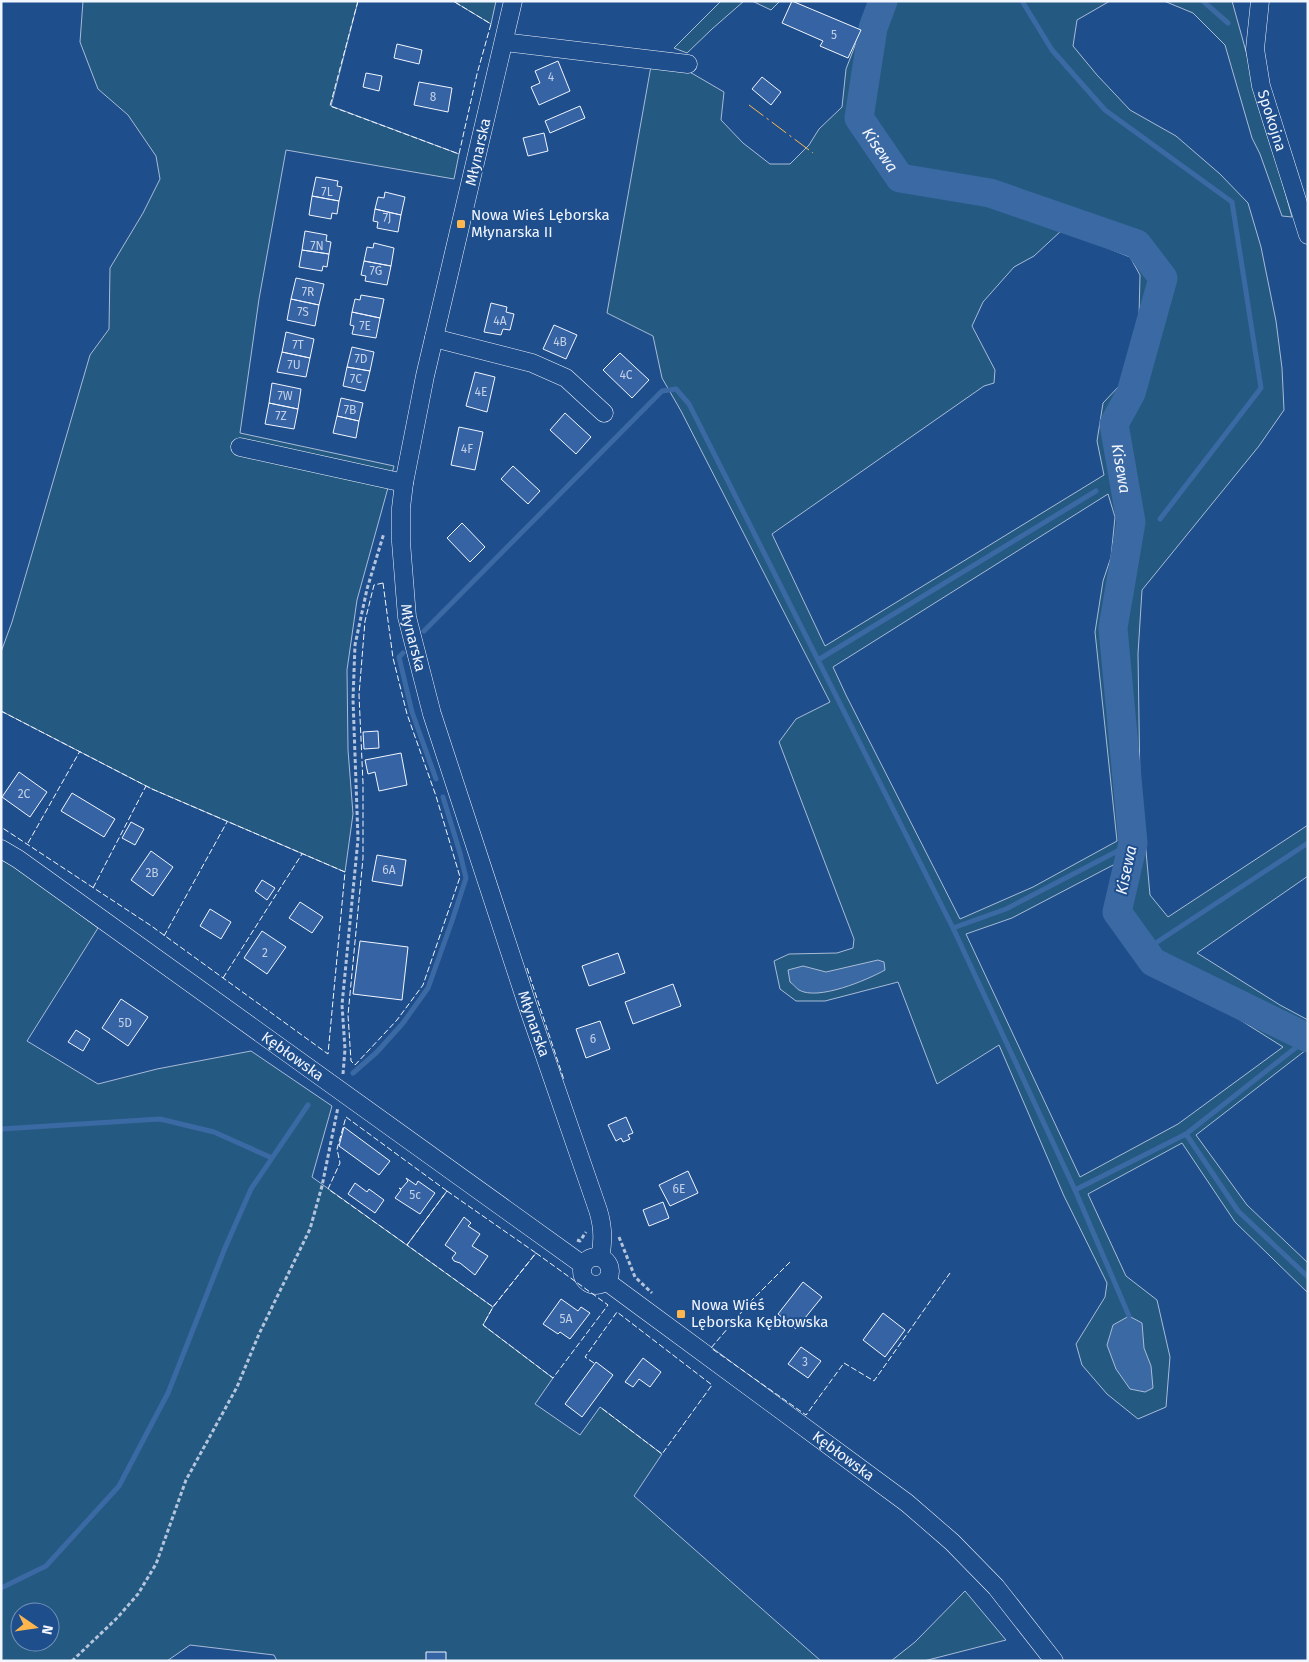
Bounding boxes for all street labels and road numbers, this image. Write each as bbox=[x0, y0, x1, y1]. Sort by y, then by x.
street label: Spokojna bbox=[1254, 88, 1290, 153]
street label: Młynarska bbox=[461, 116, 495, 188]
street label: Młynarska bbox=[397, 603, 430, 673]
street label: Młynarska bbox=[514, 988, 554, 1059]
street label: Kębłowska bbox=[258, 1028, 327, 1085]
street label: Kębłowska bbox=[809, 1427, 878, 1485]

